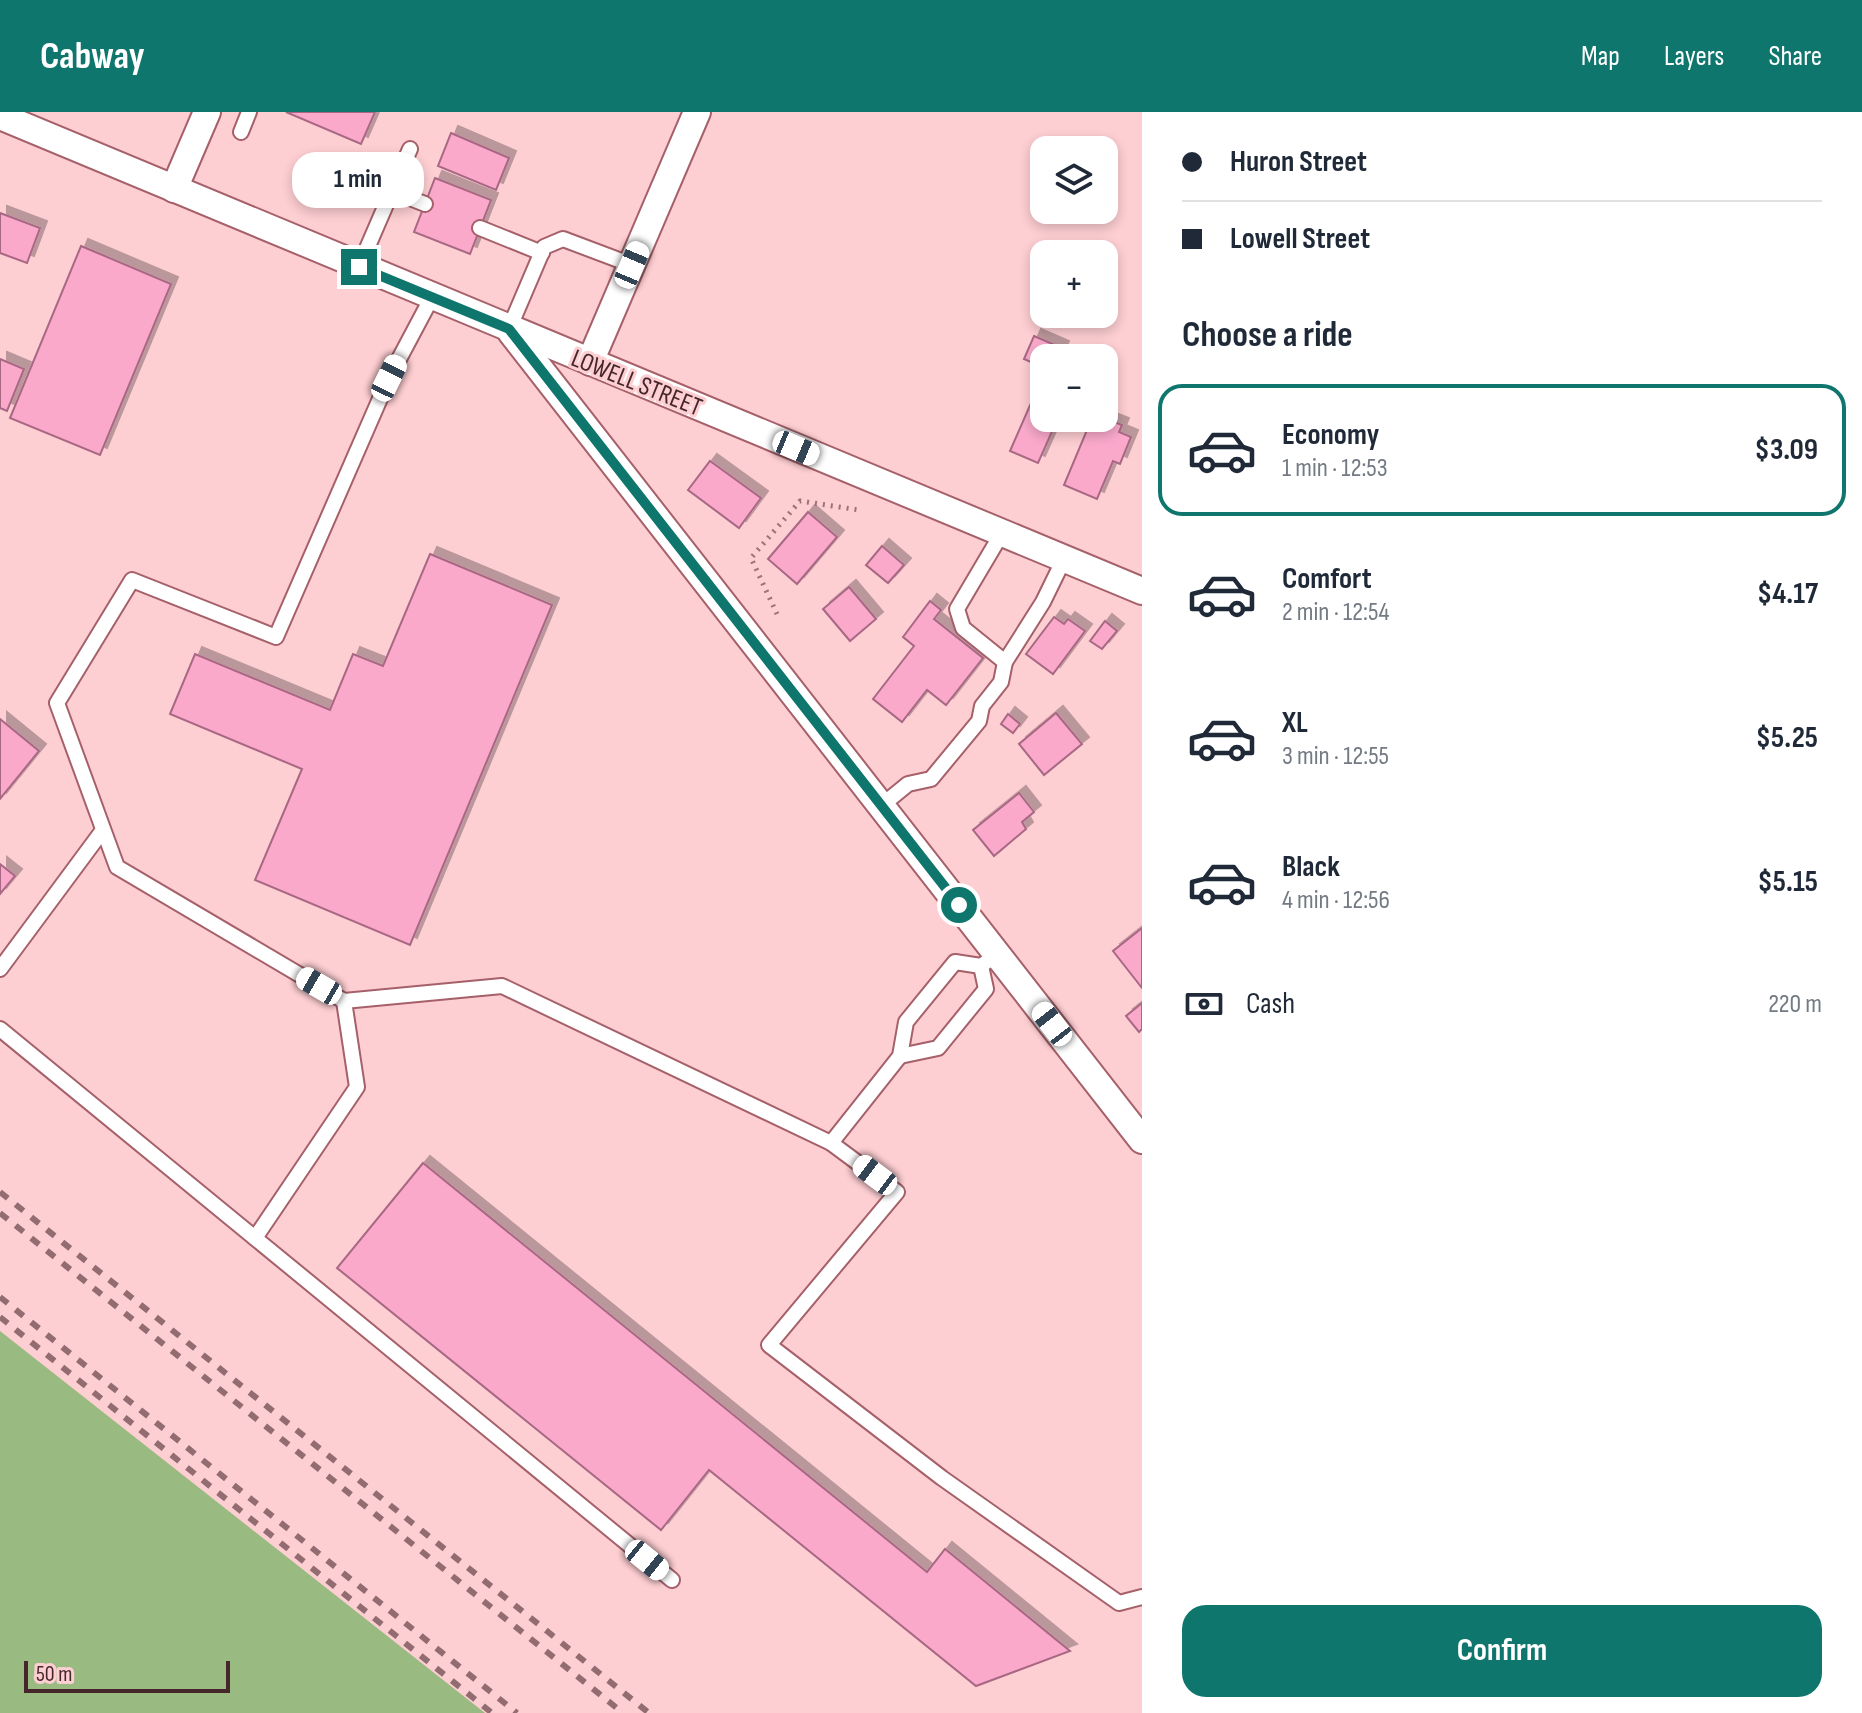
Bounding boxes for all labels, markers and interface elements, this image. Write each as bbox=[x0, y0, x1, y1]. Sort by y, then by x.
text: Cabway bbox=[40, 34, 145, 79]
text: Map bbox=[1581, 40, 1620, 73]
text: Layers bbox=[1664, 40, 1724, 73]
text: Share bbox=[1768, 40, 1822, 73]
map controls bbox=[1030, 136, 1118, 432]
button: layers bbox=[1030, 136, 1118, 224]
text: Huron Street bbox=[1230, 144, 1367, 180]
callout: 1 min bbox=[293, 151, 425, 207]
text: 1 min bbox=[334, 164, 382, 195]
text: Lowell Street bbox=[1230, 221, 1370, 257]
car bbox=[612, 238, 652, 292]
button: + bbox=[1030, 240, 1118, 328]
route end bbox=[341, 249, 377, 285]
text: Choose a ride bbox=[1182, 314, 1353, 357]
street label: LOWELL STREET bbox=[566, 343, 706, 424]
button: − bbox=[1030, 344, 1118, 432]
car bbox=[368, 351, 410, 405]
icon: car bbox=[1186, 414, 1258, 486]
text: Economy bbox=[1282, 417, 1379, 453]
car bbox=[769, 428, 823, 468]
text: $3.09 bbox=[1755, 432, 1818, 468]
text: 1 min · 12:53 bbox=[1282, 453, 1388, 484]
icon: car bbox=[1186, 558, 1258, 630]
text: Comfort bbox=[1282, 561, 1372, 597]
text: $4.17 bbox=[1757, 576, 1818, 612]
text: 2 min · 12:54 bbox=[1282, 597, 1389, 628]
icon: car bbox=[1186, 702, 1258, 774]
text: XL bbox=[1282, 705, 1308, 741]
text: $5.25 bbox=[1756, 720, 1818, 756]
text: 3 min · 12:55 bbox=[1282, 741, 1389, 772]
icon: car bbox=[1186, 846, 1258, 918]
text: Black bbox=[1282, 849, 1340, 885]
text: $5.15 bbox=[1757, 864, 1818, 900]
text: 4 min · 12:56 bbox=[1282, 885, 1390, 916]
route start bbox=[941, 887, 977, 923]
car bbox=[292, 964, 346, 1008]
icon: cash bbox=[1182, 982, 1226, 1026]
text: Cash bbox=[1246, 986, 1295, 1022]
text: 220 m bbox=[1768, 989, 1822, 1020]
car bbox=[1028, 998, 1076, 1050]
car bbox=[849, 1151, 901, 1199]
car bbox=[621, 1536, 673, 1584]
button: Confirm bbox=[1182, 1605, 1822, 1697]
scale bar bbox=[24, 1657, 230, 1693]
text: 50 m bbox=[36, 1661, 72, 1688]

